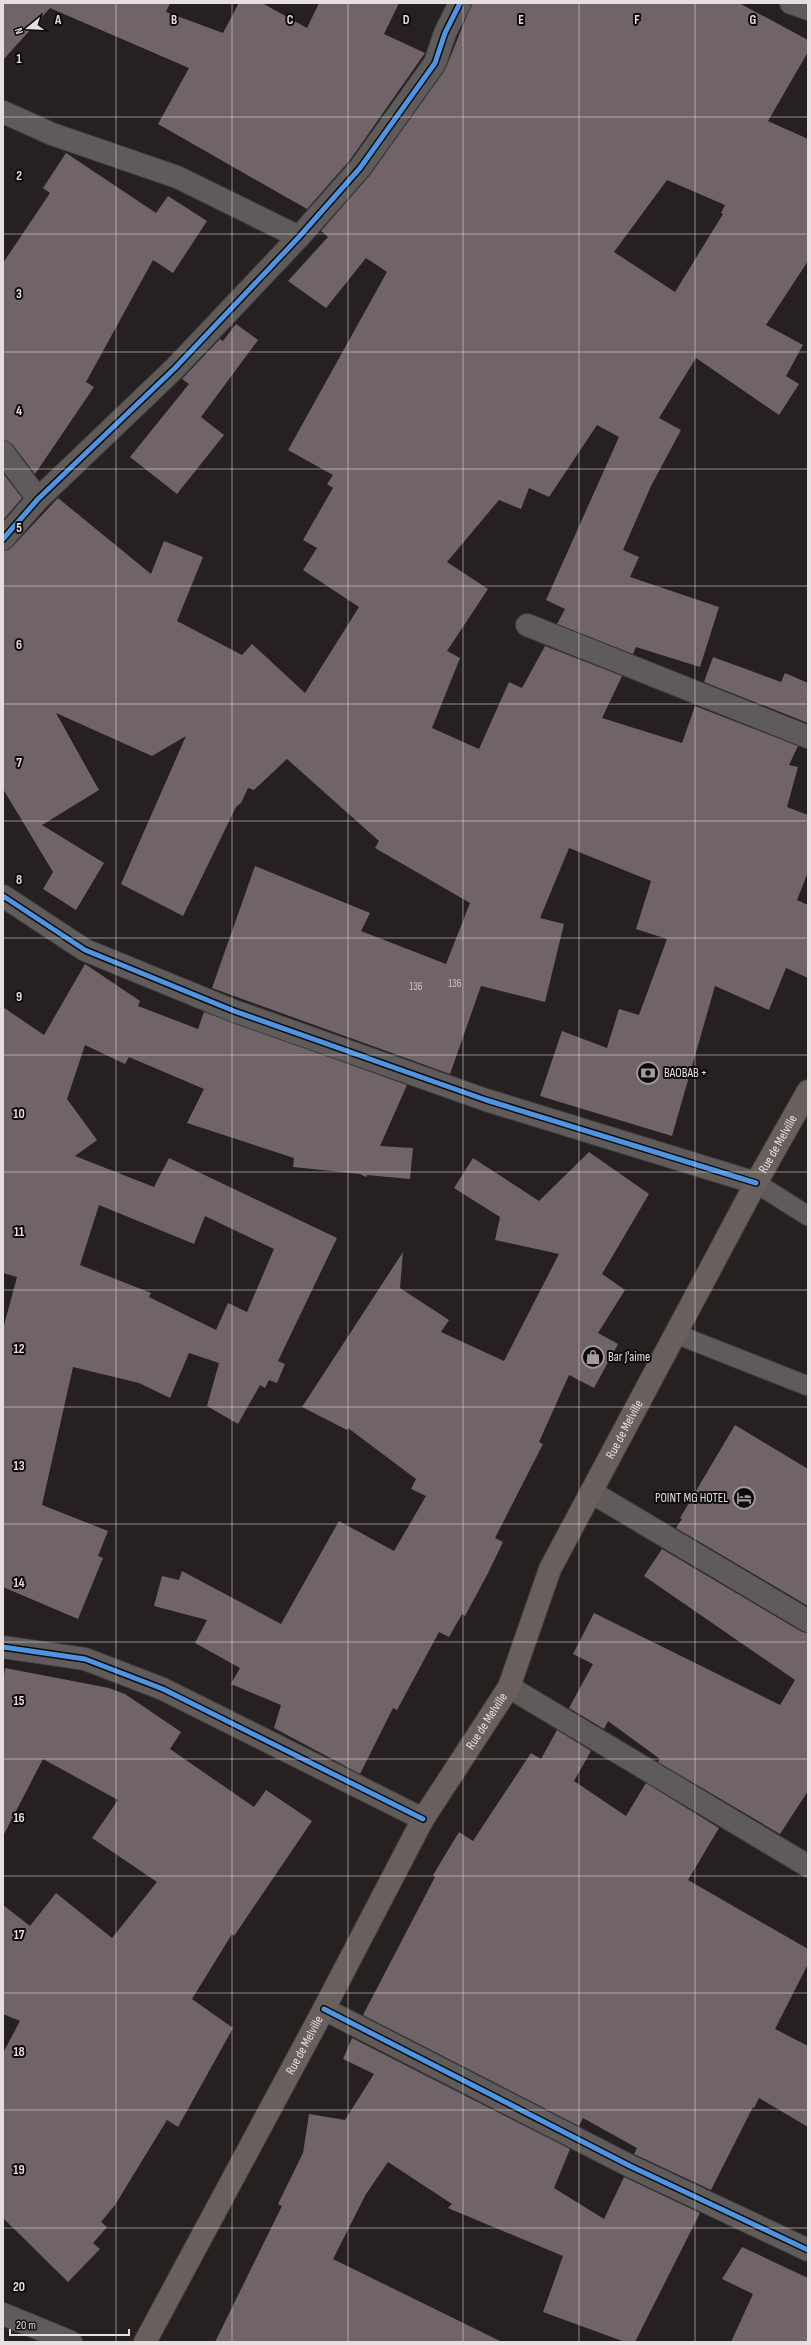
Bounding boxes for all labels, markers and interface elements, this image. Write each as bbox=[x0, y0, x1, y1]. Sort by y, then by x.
north arrow bbox=[8, 8, 48, 48]
text: A bbox=[54, 12, 62, 28]
text: B bbox=[171, 12, 177, 28]
text: C bbox=[287, 12, 294, 28]
text: D bbox=[403, 12, 410, 28]
text: E bbox=[518, 12, 524, 28]
text: F bbox=[634, 12, 640, 28]
text: G bbox=[750, 12, 757, 28]
text: N bbox=[12, 26, 26, 36]
text: 1 bbox=[16, 51, 22, 67]
text: 2 bbox=[16, 168, 22, 184]
text: 3 bbox=[16, 286, 22, 302]
text: 4 bbox=[16, 403, 22, 419]
text: 5 bbox=[16, 520, 22, 536]
text: 6 bbox=[16, 637, 22, 653]
text: 7 bbox=[16, 755, 22, 771]
text: 8 bbox=[16, 872, 22, 888]
house number: 136 bbox=[448, 977, 462, 990]
house number: 136 bbox=[409, 980, 423, 993]
text: 9 bbox=[16, 989, 22, 1005]
bank icon: BAOBAB + bbox=[635, 1060, 661, 1086]
place label: BAOBAB + bbox=[664, 1065, 707, 1081]
text: 10 bbox=[13, 1106, 25, 1122]
street label: Rue de Melville bbox=[755, 1112, 801, 1176]
text: 11 bbox=[14, 1224, 24, 1240]
text: 12 bbox=[14, 1341, 25, 1357]
shop icon: Bar J'aime bbox=[580, 1344, 606, 1370]
place label: Bar J'aime bbox=[608, 1349, 650, 1365]
street label: Rue de Melville bbox=[602, 1397, 647, 1462]
text: 13 bbox=[14, 1458, 25, 1474]
hotel icon: POINT MG HOTEL bbox=[731, 1485, 757, 1511]
place label: POINT MG HOTEL bbox=[655, 1490, 728, 1506]
text: 14 bbox=[13, 1575, 25, 1591]
street label: Rue de Melville bbox=[462, 1690, 511, 1753]
text: 15 bbox=[14, 1693, 25, 1709]
text: 16 bbox=[13, 1810, 25, 1826]
text: 17 bbox=[14, 1927, 25, 1943]
street label: Rue de Melville bbox=[282, 2013, 327, 2077]
text: 18 bbox=[13, 2044, 25, 2060]
text: 19 bbox=[13, 2162, 25, 2178]
text: 20 bbox=[13, 2279, 25, 2295]
scale bar bbox=[10, 2311, 129, 2337]
text: 20 m bbox=[16, 2318, 36, 2333]

